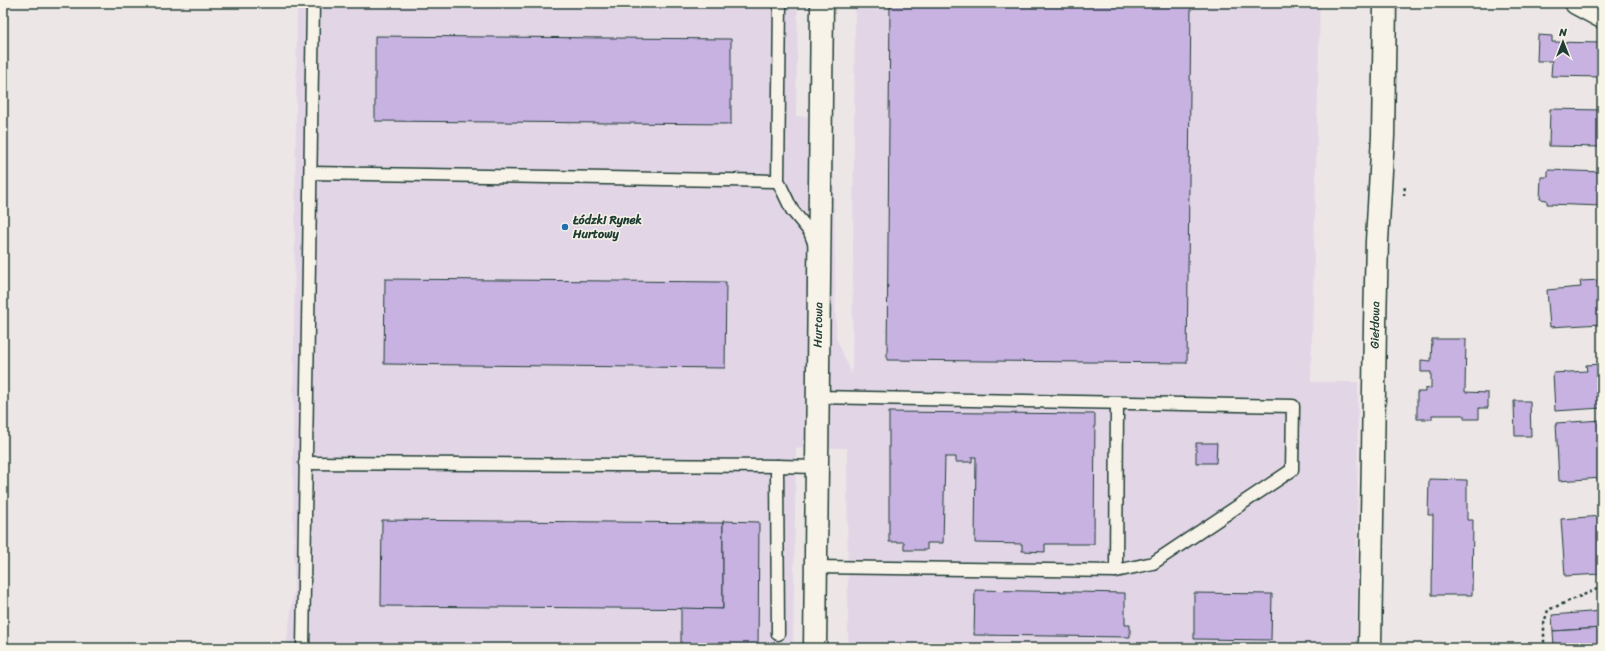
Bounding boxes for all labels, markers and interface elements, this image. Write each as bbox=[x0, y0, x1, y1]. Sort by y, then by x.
north arrow bbox=[1543, 22, 1583, 62]
text: N bbox=[1558, 23, 1567, 42]
place label: Łódzki Rynek Hurtowy bbox=[572, 209, 643, 245]
marker: Łódzki Rynek Hurtowy bbox=[560, 222, 570, 232]
street label: Giełdowa bbox=[1364, 301, 1386, 349]
street label: Hurtowa bbox=[807, 302, 829, 348]

